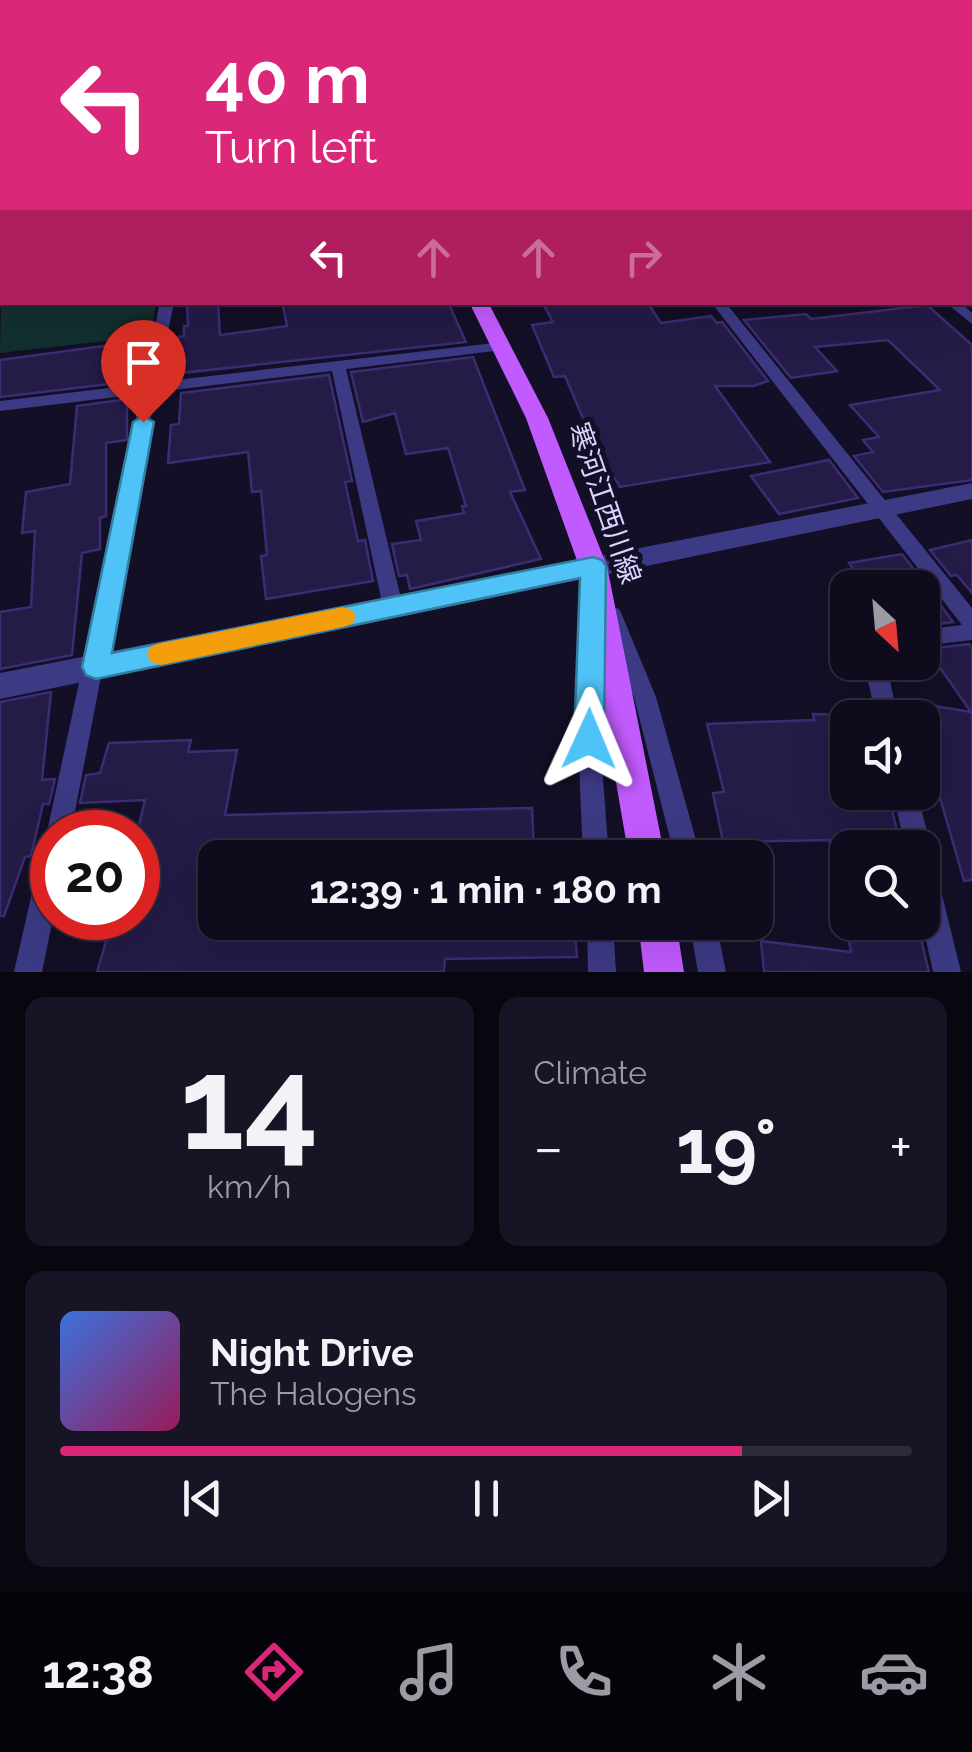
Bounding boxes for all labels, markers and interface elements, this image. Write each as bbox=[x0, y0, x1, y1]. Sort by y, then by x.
text: 40 m bbox=[205, 37, 370, 119]
icon: left bbox=[40, 40, 170, 170]
text: Turn left bbox=[205, 121, 377, 174]
icon: left bbox=[301, 230, 356, 285]
icon: ahead bbox=[406, 230, 461, 285]
icon: ahead bbox=[511, 230, 566, 285]
icon: right bbox=[616, 230, 671, 285]
pin bbox=[101, 320, 186, 423]
icon: arrive bbox=[116, 335, 171, 390]
street label: 寒河江西川線 bbox=[562, 418, 647, 588]
north arrow bbox=[830, 570, 940, 680]
map controls bbox=[830, 570, 940, 940]
position arrow bbox=[537, 687, 641, 791]
button: sound bbox=[830, 700, 940, 810]
speed limit sign: 20 bbox=[30, 810, 160, 940]
button: search bbox=[830, 830, 940, 940]
text: 12:39 · 1 min · 180 m bbox=[309, 867, 662, 912]
text: 14 bbox=[180, 1027, 318, 1179]
text: Climate bbox=[534, 1054, 647, 1091]
text: 19° bbox=[676, 1102, 776, 1191]
text: − bbox=[534, 1115, 563, 1180]
text: + bbox=[889, 1115, 912, 1180]
text: km/h bbox=[207, 1168, 291, 1205]
text: Night Drive bbox=[210, 1330, 414, 1375]
text: The Halogens bbox=[210, 1375, 416, 1412]
icon: previous bbox=[175, 1471, 230, 1526]
icon: pause bbox=[459, 1471, 514, 1526]
icon: next bbox=[743, 1471, 798, 1526]
icon: directions bbox=[239, 1637, 309, 1707]
icon: music bbox=[394, 1637, 464, 1707]
icon: phone bbox=[549, 1637, 619, 1707]
icon: climate bbox=[704, 1637, 774, 1707]
icon: car bbox=[859, 1637, 929, 1707]
text: 12:38 bbox=[43, 1646, 154, 1699]

